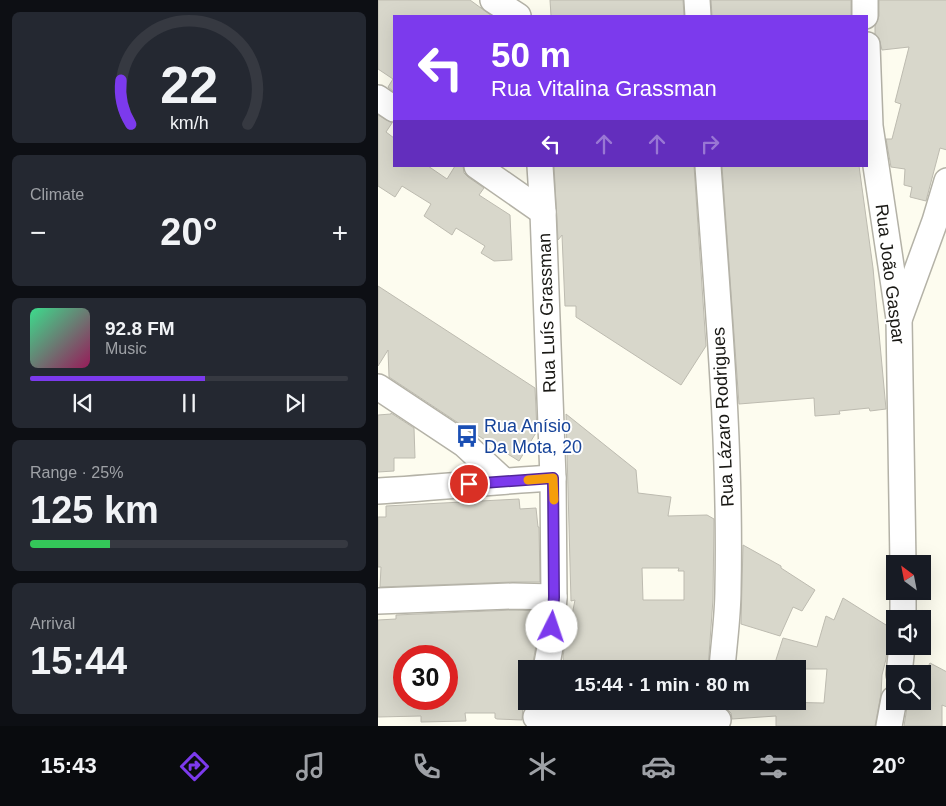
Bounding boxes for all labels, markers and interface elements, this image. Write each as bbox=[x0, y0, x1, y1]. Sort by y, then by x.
icon: left bbox=[408, 35, 473, 100]
text: 50 m bbox=[491, 35, 571, 74]
text: 22 bbox=[160, 56, 218, 114]
text: Rua Vitalina Grassman bbox=[491, 76, 717, 101]
text: km/h bbox=[170, 113, 208, 133]
icon: left bbox=[537, 130, 565, 158]
icon: ahead bbox=[590, 130, 618, 158]
icon: ahead bbox=[643, 130, 671, 158]
icon: right bbox=[696, 130, 724, 158]
text: Climate bbox=[30, 186, 84, 203]
street label: Rua João Gaspar bbox=[871, 203, 909, 345]
text: 20° bbox=[160, 211, 218, 253]
text: − bbox=[30, 217, 46, 248]
text: + bbox=[332, 217, 348, 248]
street label: Rua Luís Grassman bbox=[534, 233, 560, 393]
text: 92.8 FM bbox=[105, 318, 175, 339]
street label: Rua Lázaro Rodrigues bbox=[708, 327, 738, 507]
text: Music bbox=[105, 340, 147, 357]
icon: previous bbox=[69, 389, 97, 417]
icon: pause bbox=[175, 389, 203, 417]
icon: next bbox=[281, 389, 309, 417]
place label: Rua Anísio Da Mota, 20 bbox=[484, 416, 582, 457]
bus stop icon: Rua Anísio Da Mota, 20 bbox=[454, 423, 480, 449]
pin bbox=[448, 463, 490, 505]
text: Range · 25% bbox=[30, 464, 123, 481]
icon: arrive bbox=[455, 470, 483, 498]
text: 125 km bbox=[30, 489, 159, 531]
north arrow bbox=[886, 555, 930, 600]
map controls bbox=[886, 555, 931, 710]
position arrow bbox=[525, 600, 577, 652]
button: sound bbox=[886, 610, 931, 655]
text: Arrival bbox=[30, 615, 75, 632]
text: 15:44 bbox=[30, 640, 127, 682]
speed limit sign: 30 bbox=[393, 645, 458, 710]
button: search bbox=[886, 665, 931, 710]
text: 15:44 · 1 min · 80 m bbox=[574, 674, 750, 695]
icon: directions bbox=[177, 749, 212, 784]
icon: music bbox=[293, 749, 328, 784]
icon: phone bbox=[409, 749, 444, 784]
icon: climate bbox=[525, 749, 560, 784]
icon: car bbox=[641, 749, 676, 784]
icon: filters bbox=[756, 749, 791, 784]
text: 15:43 bbox=[40, 753, 97, 778]
text: 20° bbox=[872, 753, 906, 778]

